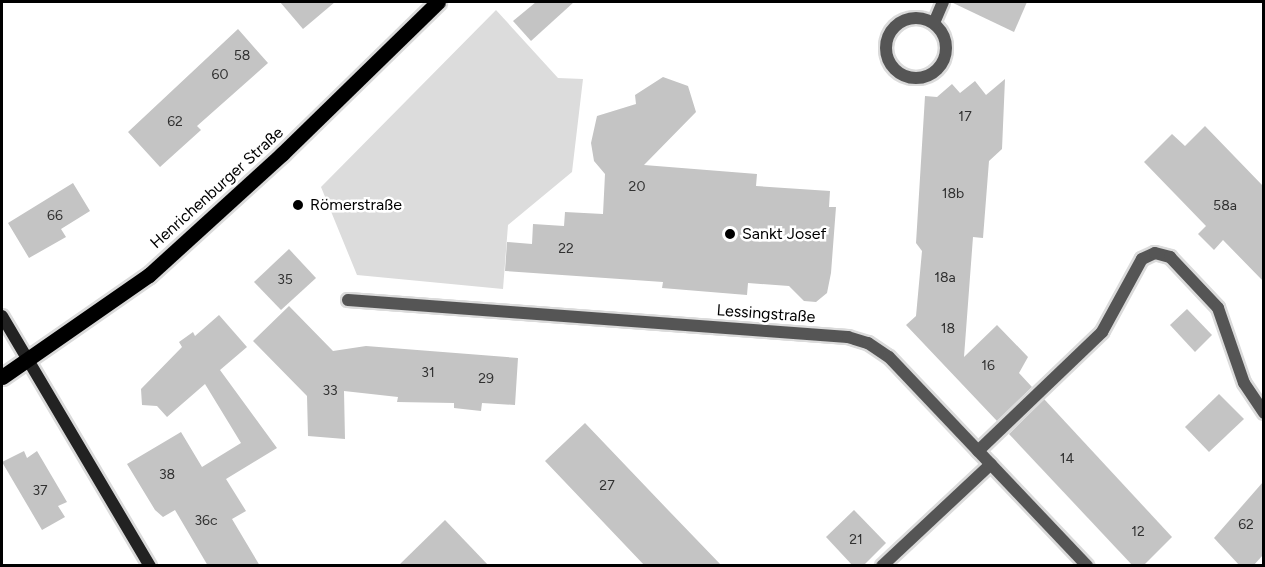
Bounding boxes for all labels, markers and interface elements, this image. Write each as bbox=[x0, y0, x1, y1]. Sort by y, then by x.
house number: 58 bbox=[234, 48, 250, 64]
house number: 60 bbox=[212, 67, 228, 83]
house number: 17 bbox=[958, 109, 972, 125]
house number: 62 bbox=[167, 114, 183, 130]
street label: Henrichenburger Straße bbox=[146, 123, 288, 253]
house number: 20 bbox=[629, 179, 645, 195]
house number: 18b bbox=[942, 186, 964, 202]
place label: Römerstraße bbox=[310, 195, 402, 215]
marker: Römerstraße bbox=[291, 198, 305, 212]
house number: 58a bbox=[1213, 198, 1237, 214]
house number: 66 bbox=[47, 208, 63, 224]
place label: Sankt Josef bbox=[742, 224, 826, 244]
marker: Sankt Josef bbox=[723, 227, 737, 241]
house number: 22 bbox=[558, 241, 574, 257]
house number: 18a bbox=[934, 270, 956, 286]
house number: 35 bbox=[277, 272, 293, 288]
street label: Lessingstraße bbox=[716, 301, 816, 327]
house number: 18 bbox=[941, 321, 955, 337]
house number: 16 bbox=[981, 358, 995, 374]
house number: 31 bbox=[421, 365, 435, 381]
house number: 29 bbox=[478, 371, 494, 387]
house number: 33 bbox=[322, 383, 338, 399]
house number: 14 bbox=[1060, 451, 1074, 467]
house number: 38 bbox=[159, 467, 175, 483]
house number: 27 bbox=[599, 478, 615, 494]
house number: 37 bbox=[32, 483, 48, 499]
house number: 36c bbox=[194, 513, 218, 529]
house number: 62 bbox=[1238, 517, 1254, 533]
house number: 12 bbox=[1131, 524, 1145, 540]
house number: 21 bbox=[849, 532, 863, 548]

